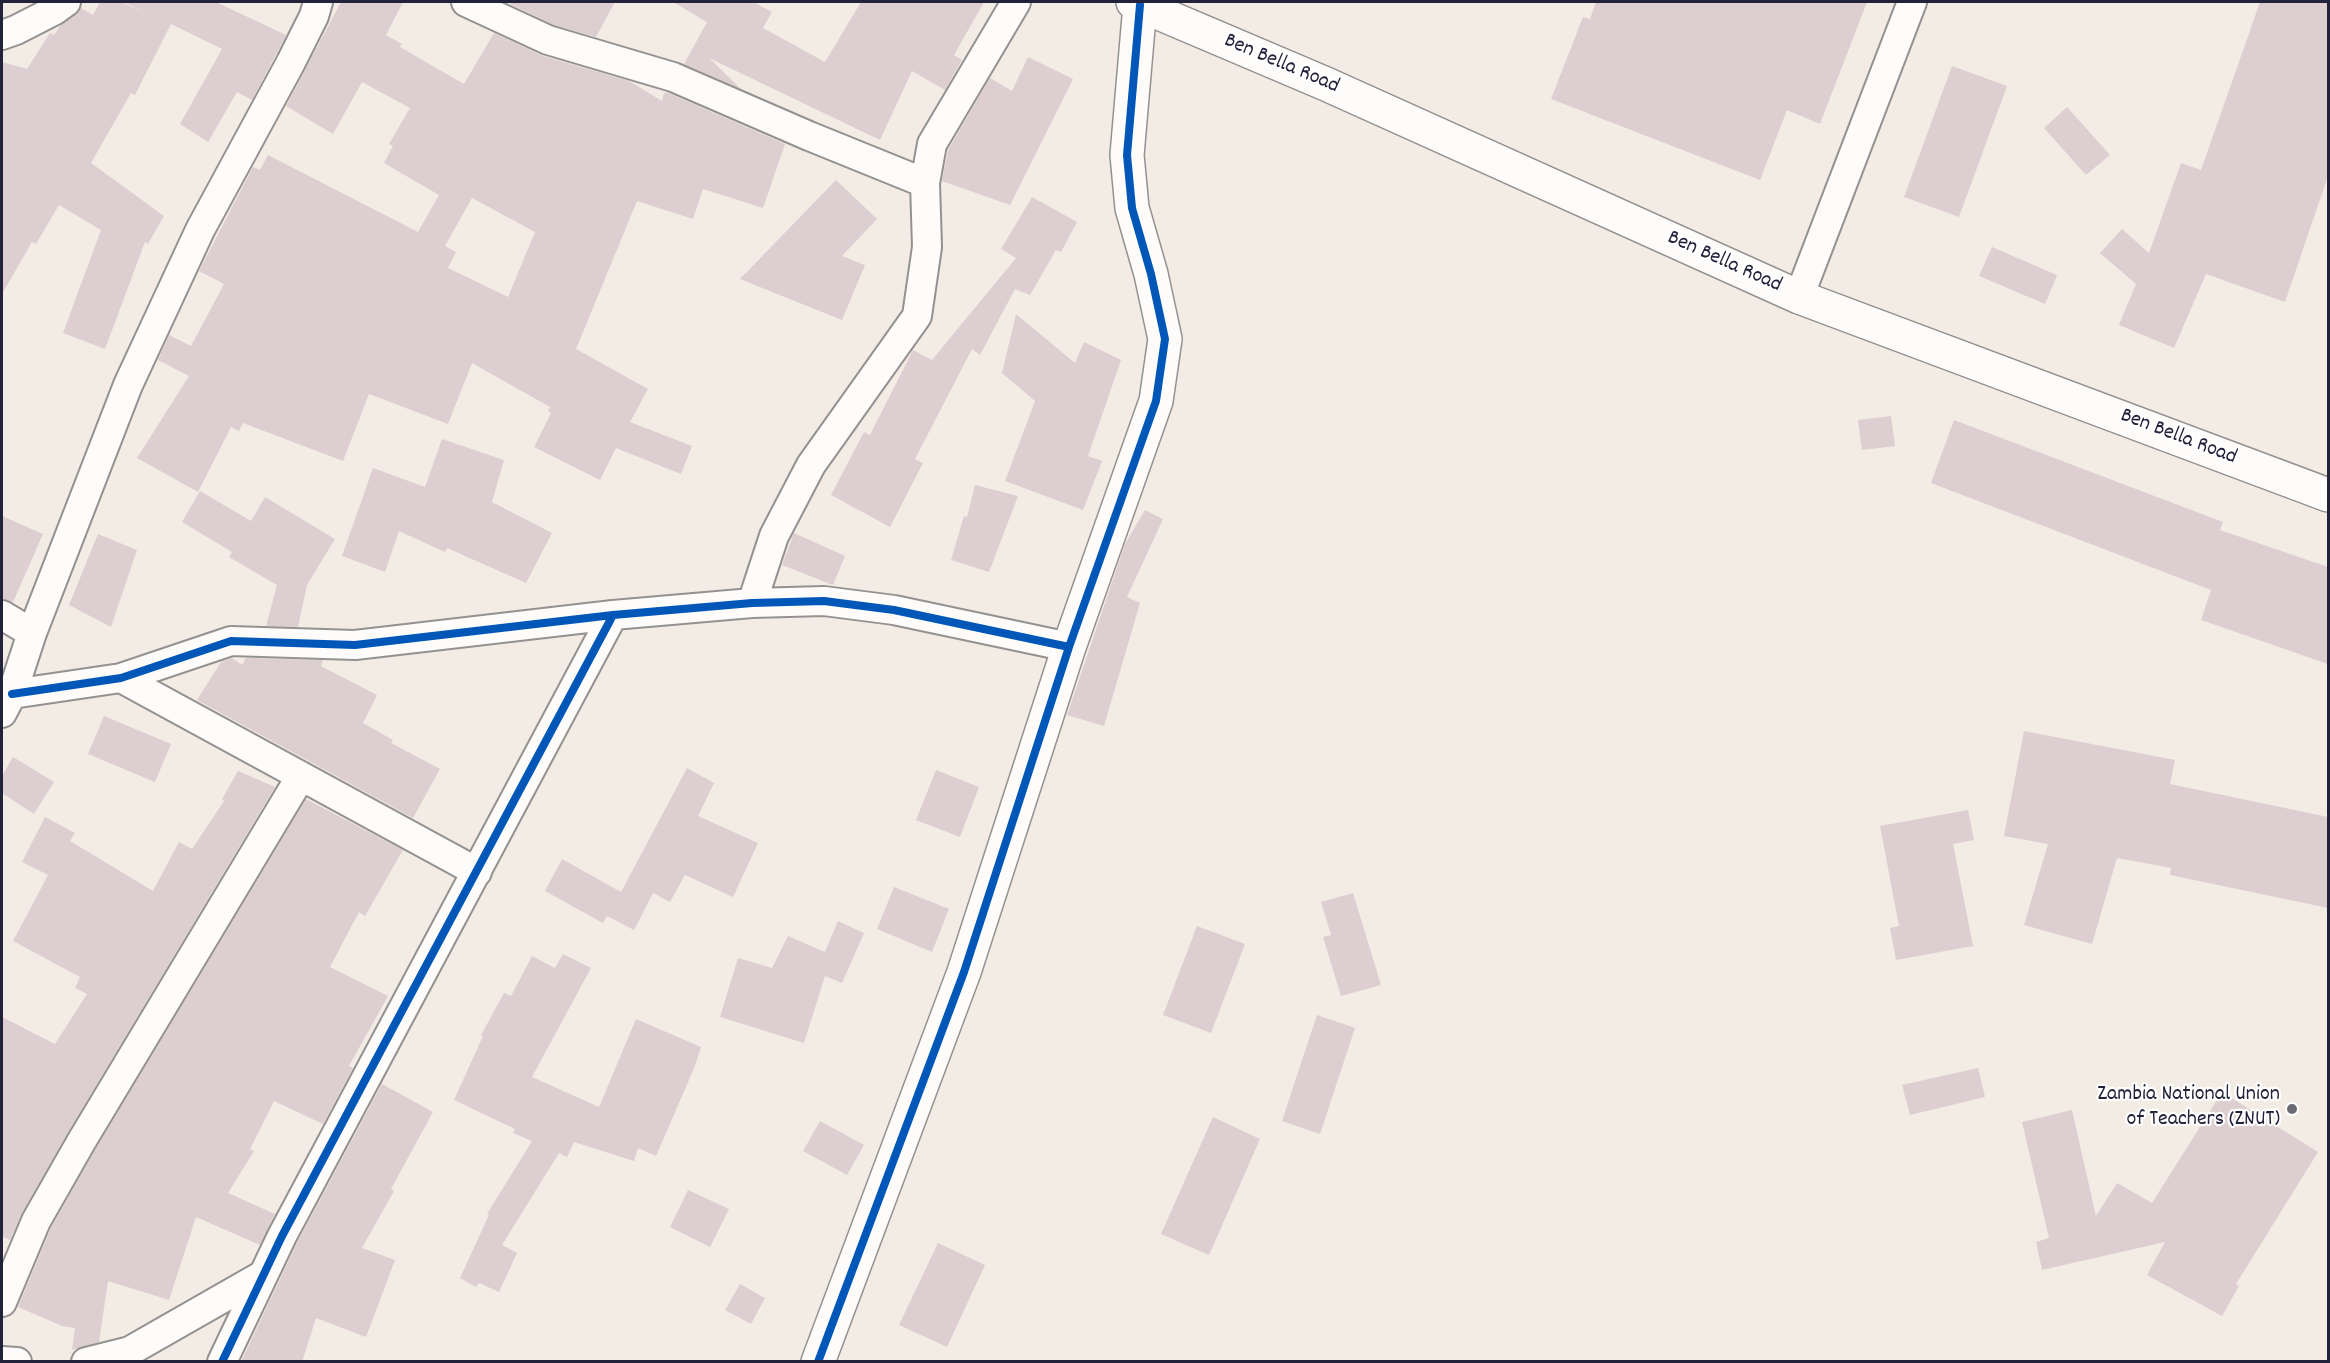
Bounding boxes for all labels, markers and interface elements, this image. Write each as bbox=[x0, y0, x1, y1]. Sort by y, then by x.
street label: Ben Bella Road bbox=[1220, 29, 1342, 101]
street label: Ben Bella Road bbox=[1663, 226, 1785, 300]
street label: Ben Bella Road bbox=[2116, 404, 2240, 472]
place label: Zambia National Union of Teachers (ZNUT) bbox=[2097, 1083, 2280, 1134]
marker: Zambia National Union of Teachers (ZNUT) bbox=[2285, 1102, 2299, 1116]

